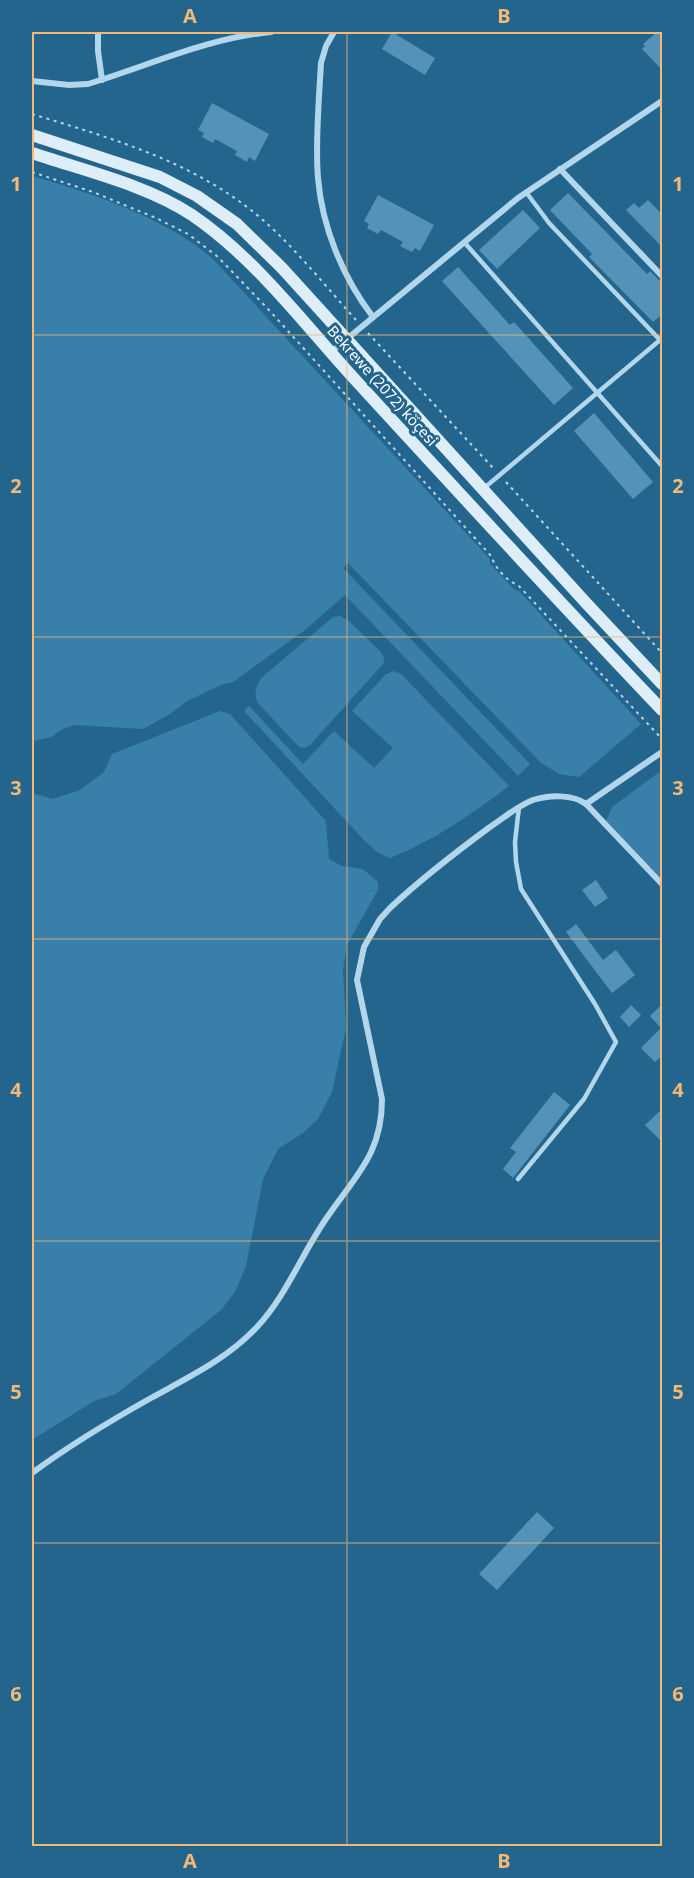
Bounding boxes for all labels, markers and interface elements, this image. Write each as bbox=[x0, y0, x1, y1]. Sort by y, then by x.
text: A bbox=[183, 2, 197, 29]
text: B bbox=[497, 2, 511, 29]
text: 1 bbox=[10, 170, 22, 197]
text: 1 bbox=[672, 170, 684, 197]
street label: Bekrewe (2072) köçesi bbox=[323, 321, 442, 450]
text: 2 bbox=[10, 472, 22, 499]
text: 2 bbox=[672, 472, 684, 499]
text: 3 bbox=[10, 774, 22, 801]
text: 3 bbox=[672, 774, 684, 801]
text: 4 bbox=[10, 1076, 22, 1103]
text: 4 bbox=[672, 1076, 684, 1103]
text: 5 bbox=[10, 1378, 22, 1405]
text: 5 bbox=[672, 1378, 684, 1405]
text: 6 bbox=[10, 1680, 22, 1707]
text: 6 bbox=[672, 1680, 684, 1707]
text: A bbox=[183, 1847, 197, 1874]
text: B bbox=[497, 1847, 511, 1874]

